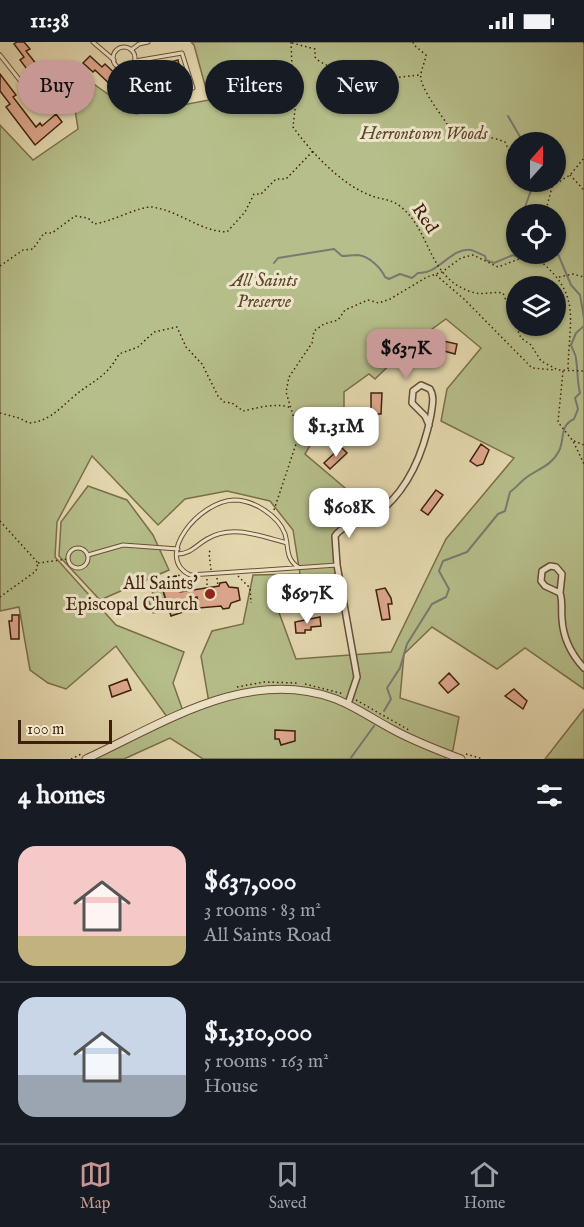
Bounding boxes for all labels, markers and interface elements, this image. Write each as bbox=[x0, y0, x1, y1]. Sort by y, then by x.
text: 11:38 bbox=[30, 7, 69, 35]
chip: Buy bbox=[18, 60, 95, 114]
chip: Rent bbox=[107, 60, 193, 114]
chip: Filters bbox=[205, 60, 304, 114]
chip: New bbox=[316, 60, 399, 114]
park label: Herrontown Woods bbox=[359, 123, 489, 146]
north arrow bbox=[506, 132, 566, 192]
map controls bbox=[506, 132, 566, 336]
street label: Red bbox=[406, 200, 443, 239]
button: locate bbox=[506, 204, 566, 264]
park label: All Saints Preserve bbox=[229, 270, 298, 314]
button: layers bbox=[506, 276, 566, 336]
pin: $637K bbox=[364, 329, 448, 380]
text: $637K bbox=[381, 336, 431, 361]
pin: $1.31M bbox=[287, 407, 385, 458]
text: $1.31M bbox=[308, 414, 364, 439]
pin: $608K bbox=[307, 488, 391, 539]
text: $608K bbox=[323, 495, 375, 520]
place label: All Saints' Episcopal Church bbox=[65, 573, 198, 617]
pin: $697K bbox=[265, 574, 349, 625]
text: $697K bbox=[281, 581, 333, 606]
marker: All Saints' Episcopal Church bbox=[203, 587, 217, 601]
scale bar bbox=[18, 717, 112, 744]
text: 100 m bbox=[27, 720, 64, 740]
text: 4 homes bbox=[18, 779, 105, 812]
icon: filters bbox=[533, 779, 566, 812]
text: $637,000 bbox=[204, 865, 296, 898]
icon: home bbox=[66, 870, 138, 942]
text: 3 rooms · 83 m² bbox=[204, 898, 321, 923]
text: All Saints Road bbox=[204, 923, 331, 948]
text: $1,310,000 bbox=[204, 1016, 312, 1049]
icon: home bbox=[66, 1021, 138, 1093]
text: 5 rooms · 163 m² bbox=[204, 1049, 329, 1074]
text: House bbox=[204, 1074, 258, 1099]
tab: Map bbox=[79, 1158, 112, 1214]
tab: Saved bbox=[269, 1158, 307, 1214]
tab: Home bbox=[464, 1158, 505, 1214]

